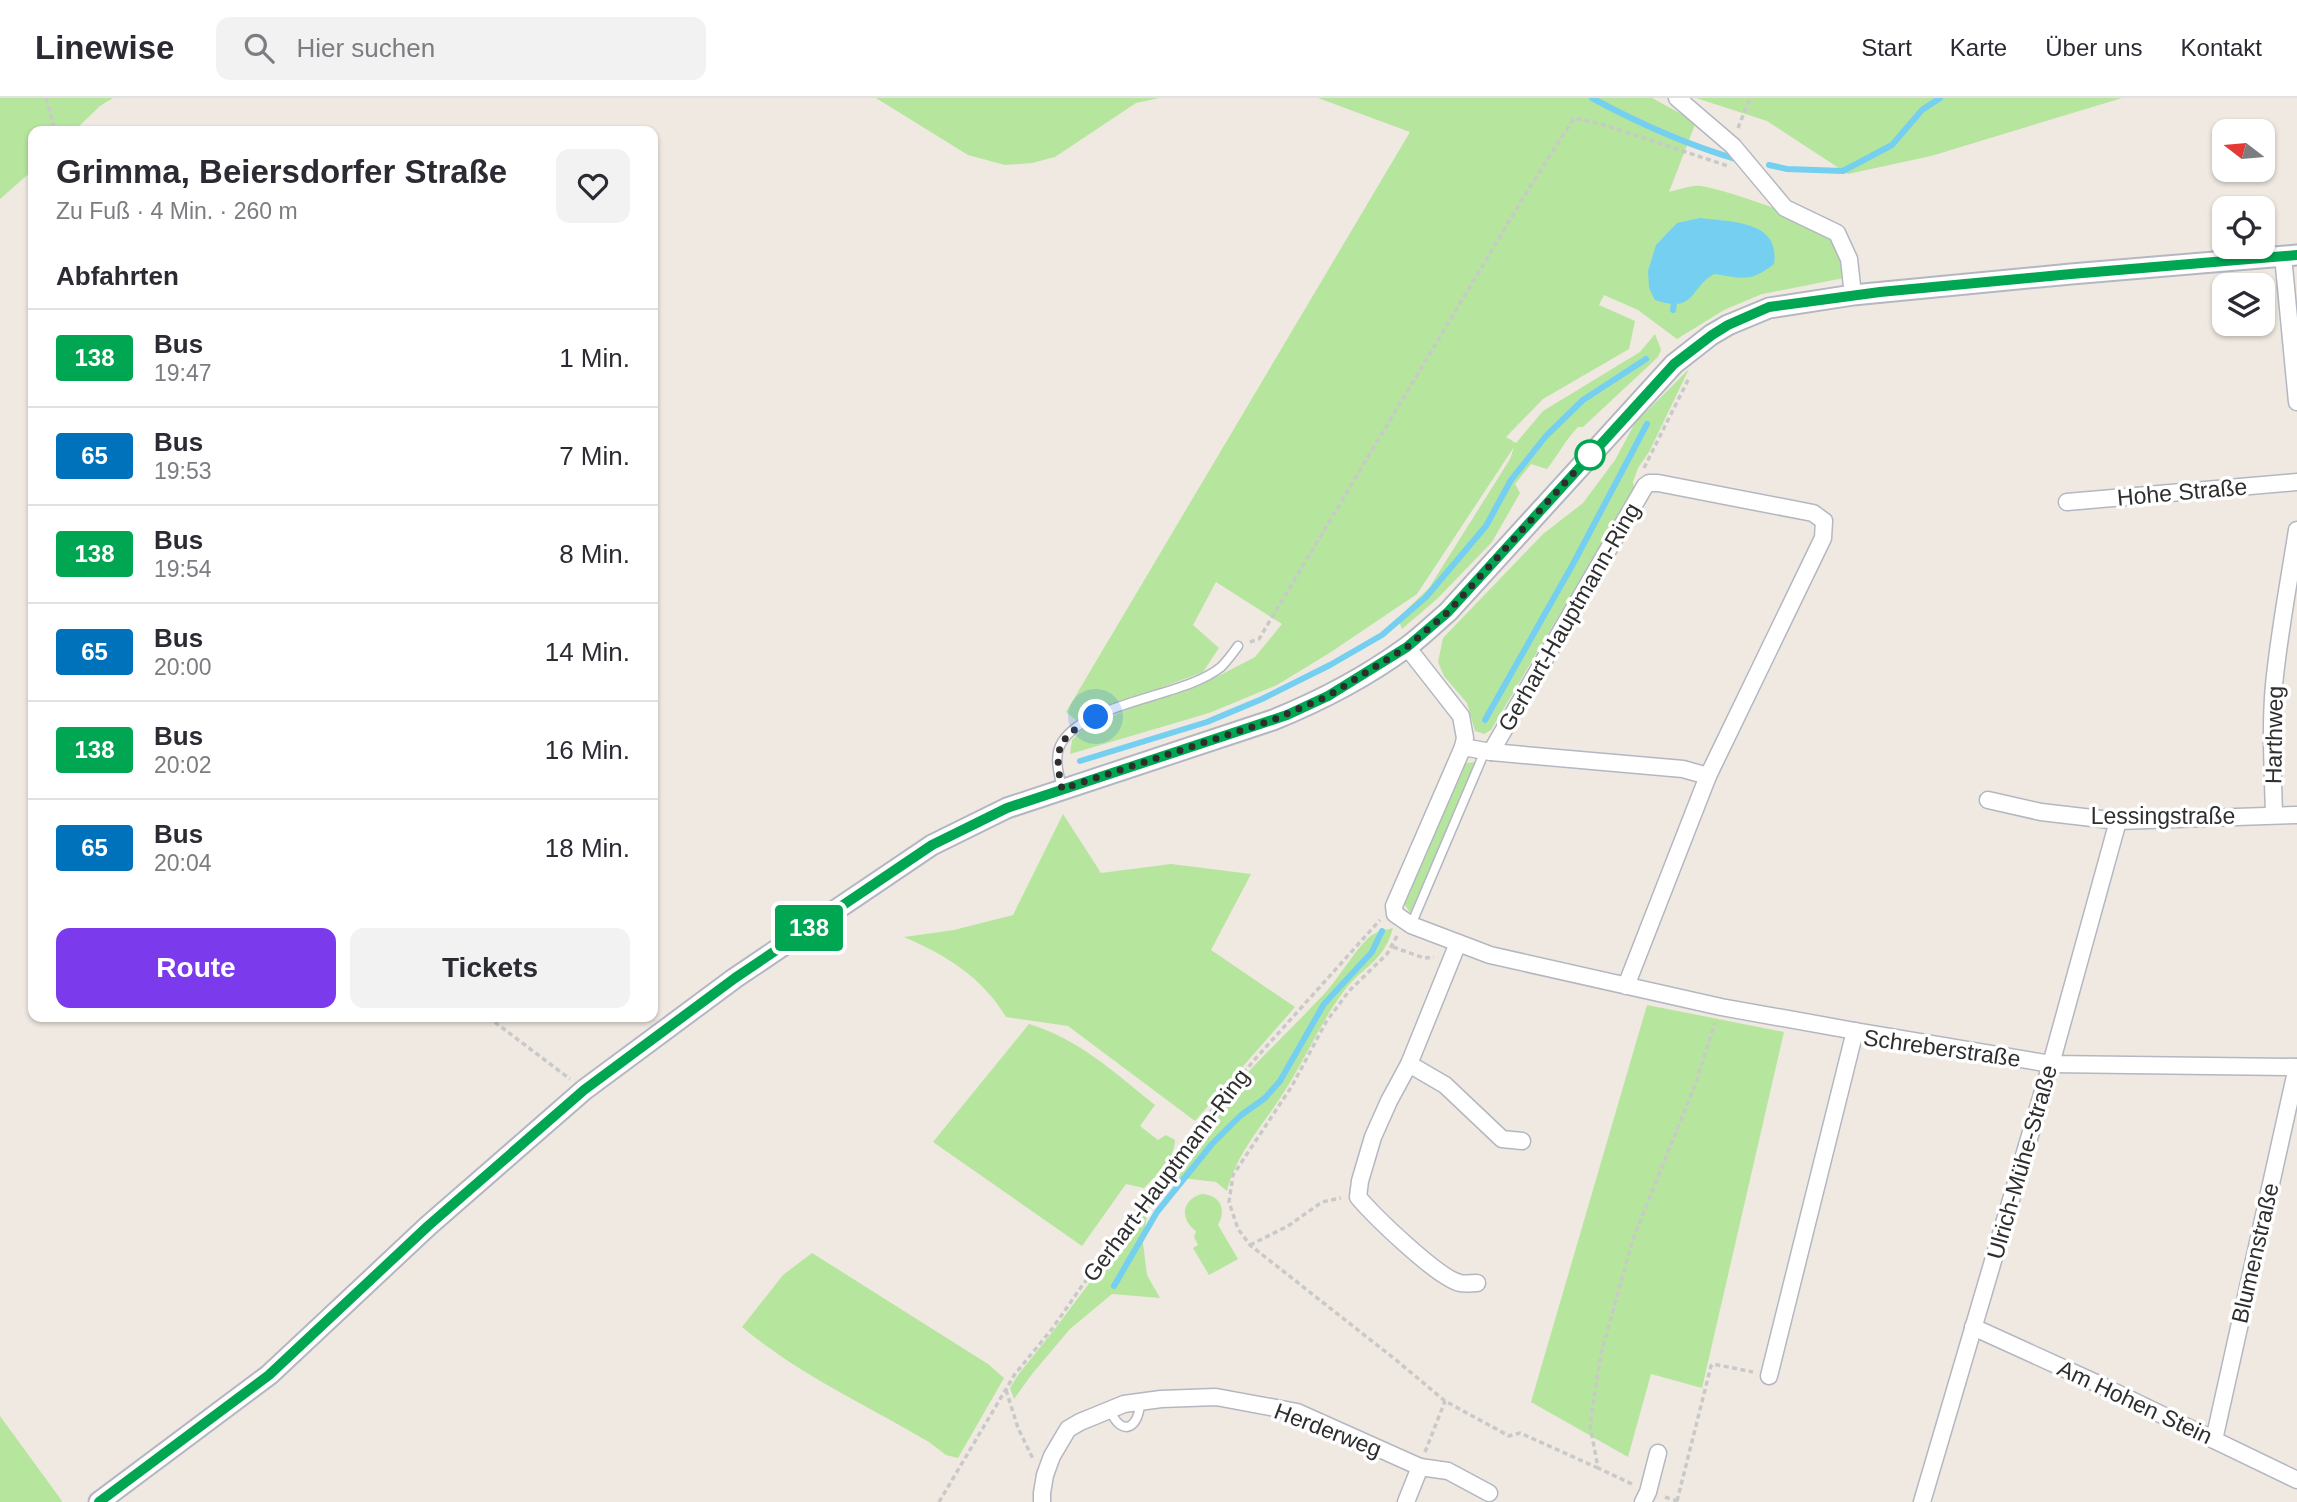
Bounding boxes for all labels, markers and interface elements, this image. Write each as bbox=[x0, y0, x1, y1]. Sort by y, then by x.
search box bbox=[216, 17, 706, 80]
text: Linewise bbox=[35, 29, 174, 66]
icon: search bbox=[240, 29, 278, 67]
text: Hier suchen bbox=[296, 33, 435, 63]
text: Start bbox=[1861, 34, 1912, 61]
text: Karte bbox=[1950, 34, 2007, 61]
text: Über uns bbox=[2045, 34, 2143, 61]
text: Kontakt bbox=[2181, 34, 2262, 61]
north arrow bbox=[2212, 119, 2275, 182]
map controls bbox=[2212, 119, 2275, 336]
button: heart bbox=[556, 149, 630, 223]
text: Grimma, Beiersdorfer Straße bbox=[56, 153, 507, 190]
button: locate bbox=[2212, 196, 2275, 259]
text: Zu Fuß · 4 Min. · 260 m bbox=[56, 198, 298, 224]
text: Abfahrten bbox=[56, 261, 179, 291]
button: layers bbox=[2212, 273, 2275, 336]
text: Bus bbox=[154, 329, 203, 359]
text: 1 Min. bbox=[559, 343, 630, 373]
text: 138 bbox=[74, 344, 115, 371]
text: 19:47 bbox=[154, 360, 212, 386]
text: Bus bbox=[154, 427, 203, 457]
unlabelled marker bbox=[1575, 440, 1605, 470]
text: 7 Min. bbox=[559, 441, 630, 471]
text: 65 bbox=[81, 442, 108, 469]
text: 19:53 bbox=[154, 458, 212, 484]
street label: Hohe Straße bbox=[2116, 473, 2248, 511]
street label: Gerhart-Hauptmann-Ring bbox=[1493, 498, 1645, 736]
text: Bus bbox=[154, 525, 203, 555]
text: 8 Min. bbox=[559, 539, 630, 569]
text: 138 bbox=[74, 540, 115, 567]
text: 19:54 bbox=[154, 556, 212, 582]
text: Bus bbox=[154, 623, 203, 653]
text: 14 Min. bbox=[545, 637, 630, 667]
text: 65 bbox=[81, 638, 108, 665]
text: 20:00 bbox=[154, 654, 212, 680]
street label: Harthweg bbox=[2260, 686, 2288, 784]
your location bbox=[1078, 699, 1113, 734]
text: Bus bbox=[154, 721, 203, 751]
text: 16 Min. bbox=[545, 735, 630, 765]
text: 138 bbox=[74, 736, 115, 763]
text: 20:02 bbox=[154, 752, 212, 778]
street label: Lessingstraße bbox=[2091, 803, 2235, 829]
text: Bus bbox=[154, 819, 203, 849]
text: 18 Min. bbox=[545, 833, 630, 863]
text: 65 bbox=[81, 834, 108, 861]
text: 20:04 bbox=[154, 850, 212, 876]
line badge: 138 bbox=[769, 905, 849, 951]
text: 138 bbox=[789, 914, 829, 941]
button: Route bbox=[56, 928, 336, 1008]
button: Tickets bbox=[350, 928, 630, 1008]
street label: Schreberstraße bbox=[1862, 1024, 2022, 1072]
street label: Ulrich-Mühe-Straße bbox=[1982, 1062, 2062, 1262]
street label: Gerhart-Hauptmann-Ring bbox=[1078, 1064, 1254, 1286]
street label: Blumenstraße bbox=[2226, 1180, 2284, 1326]
street label: Am Hohen Stein bbox=[2054, 1355, 2216, 1449]
street label: Herderweg bbox=[1271, 1398, 1385, 1462]

